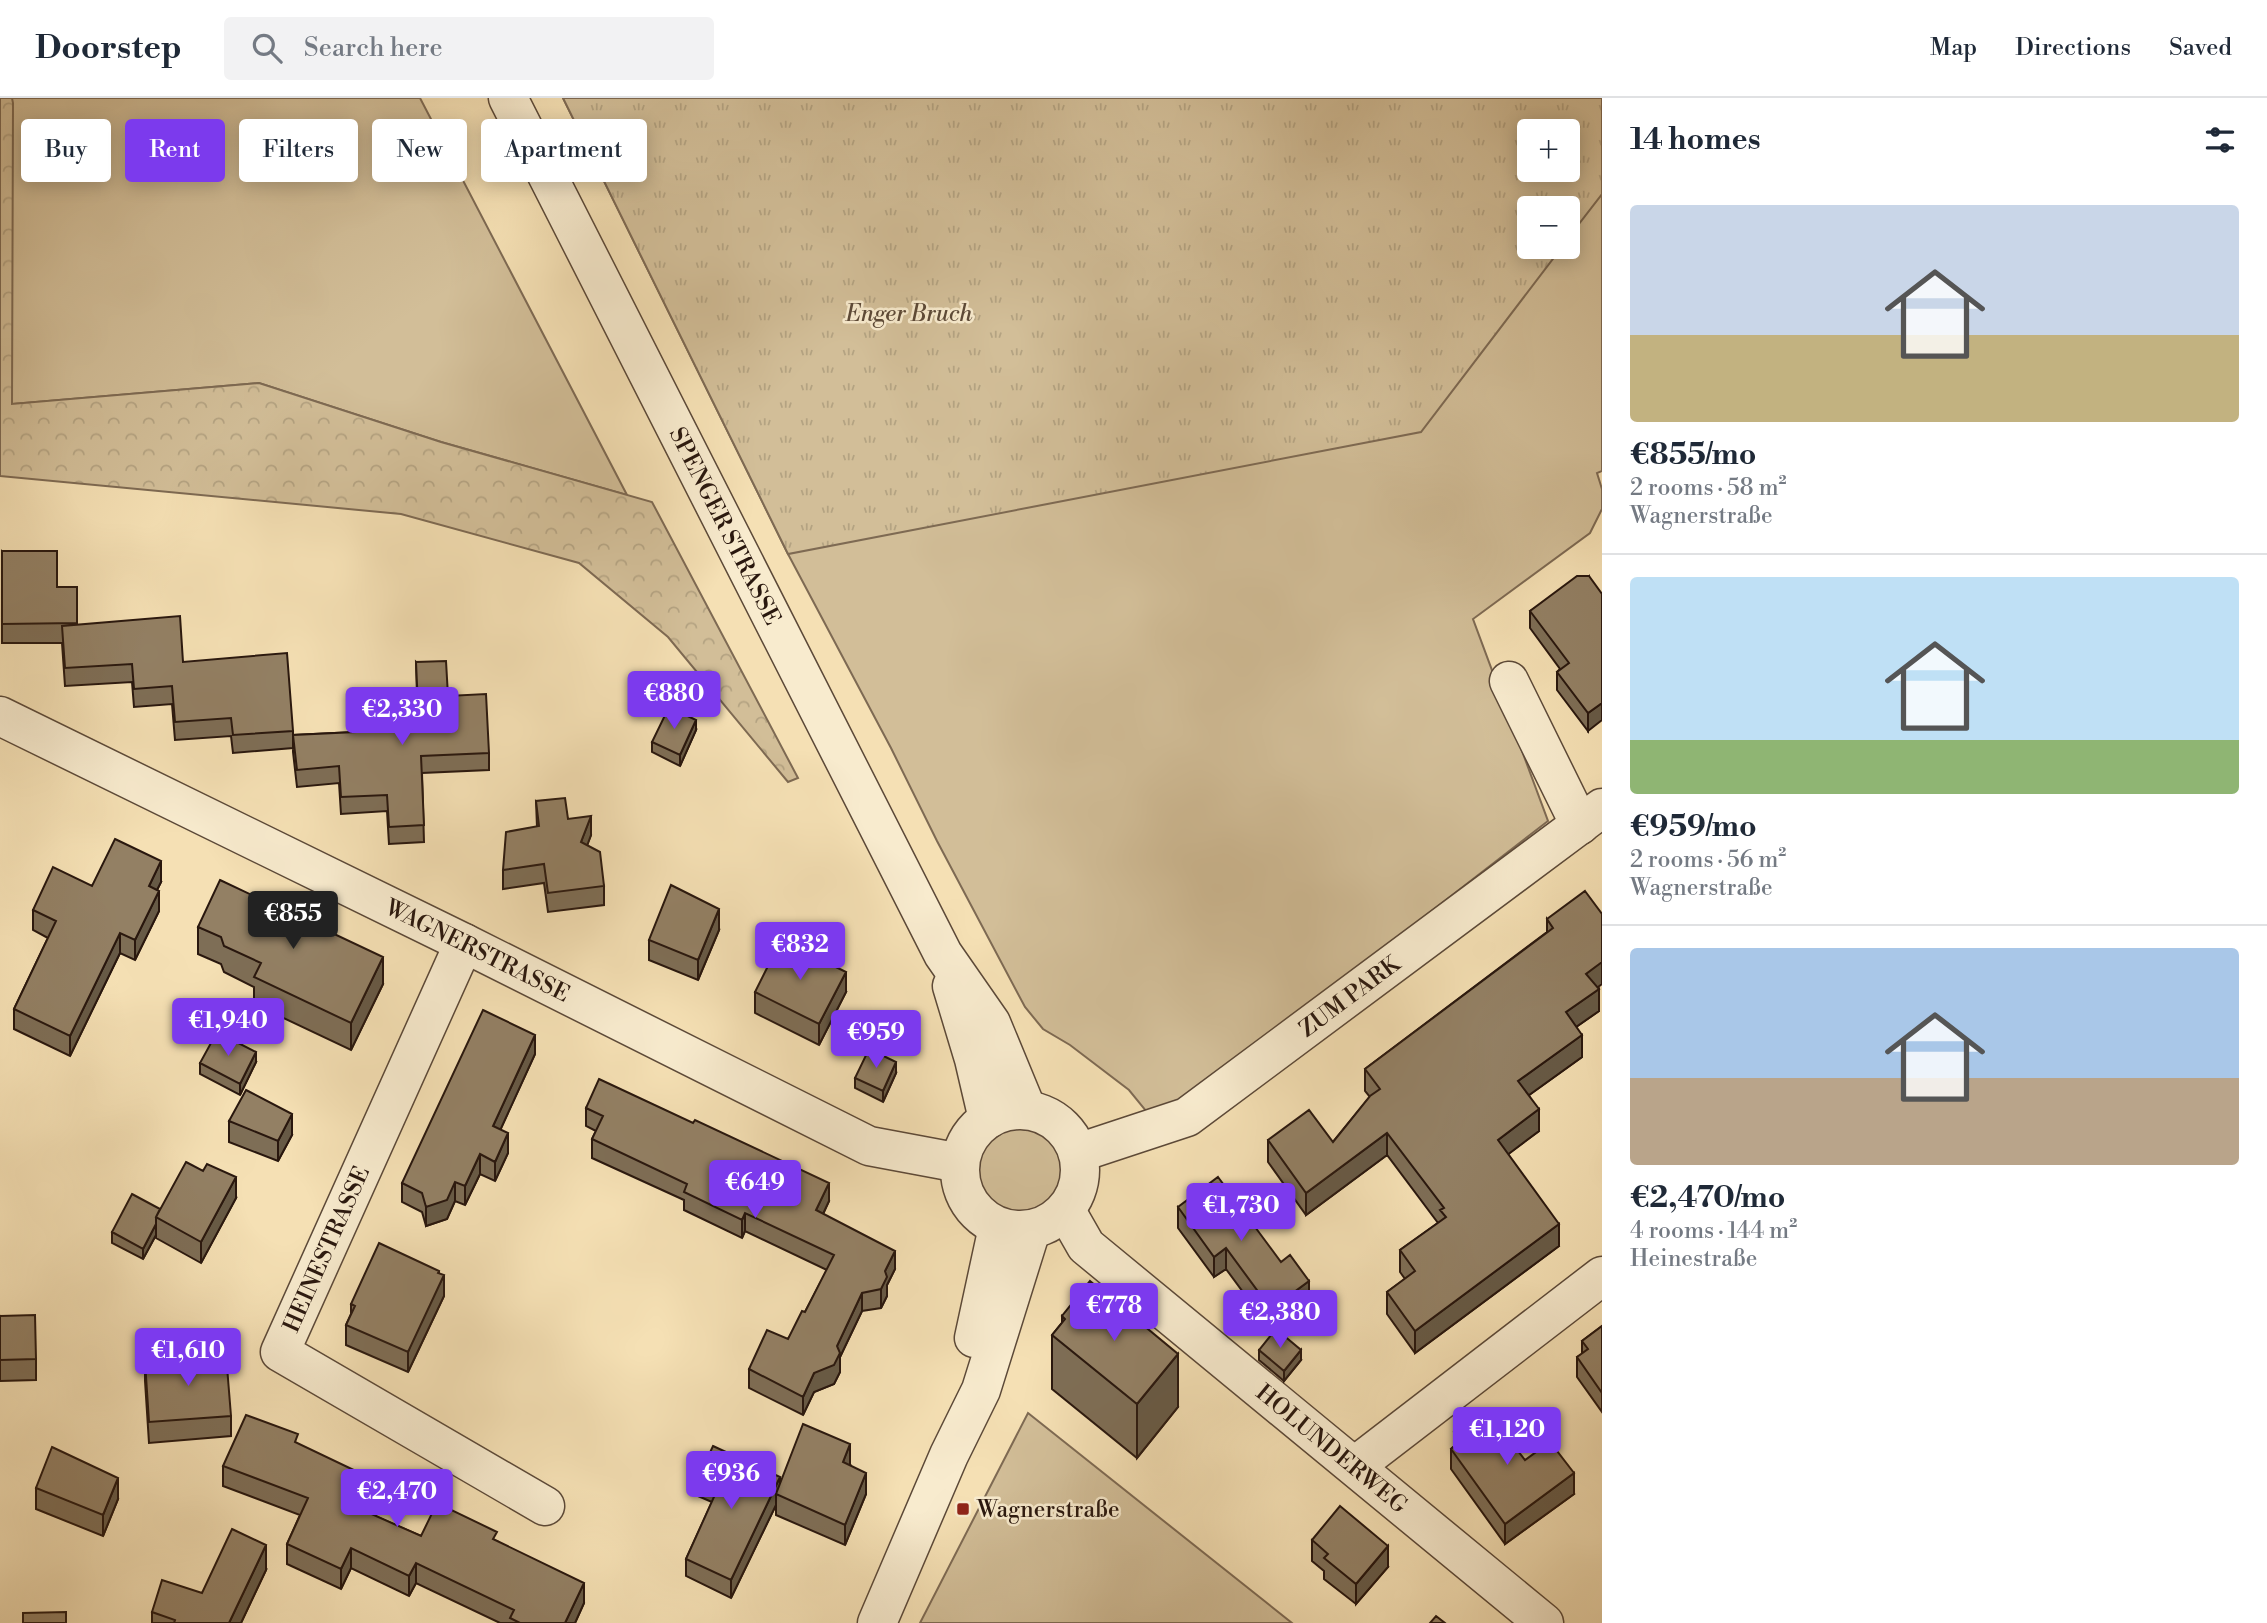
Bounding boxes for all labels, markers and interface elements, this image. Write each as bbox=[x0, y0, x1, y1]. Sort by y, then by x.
search box bbox=[224, 17, 714, 80]
text: Doorstep bbox=[35, 28, 182, 69]
icon: search bbox=[248, 29, 286, 67]
text: Search here bbox=[304, 32, 443, 64]
text: Map bbox=[1930, 33, 1977, 63]
text: Directions bbox=[2015, 33, 2131, 63]
text: Saved bbox=[2169, 33, 2232, 63]
chip: Buy bbox=[21, 119, 111, 182]
chip: Rent bbox=[125, 119, 225, 182]
chip: Filters bbox=[239, 119, 358, 182]
chip: New bbox=[372, 119, 467, 182]
chip: Apartment bbox=[481, 119, 647, 182]
map controls bbox=[1517, 119, 1580, 259]
button: + bbox=[1517, 119, 1580, 182]
text: 14 homes bbox=[1630, 121, 1761, 159]
icon: filters bbox=[2201, 121, 2239, 159]
button: − bbox=[1517, 196, 1580, 259]
icon: home bbox=[1872, 251, 1998, 377]
park label: Enger Bruch bbox=[845, 300, 972, 328]
street label: SPENGER STRASSE bbox=[663, 423, 786, 630]
text: €855/mo bbox=[1630, 436, 1757, 474]
text: 2 rooms · 58 m² bbox=[1630, 474, 1787, 502]
text: Wagnerstraße bbox=[1630, 502, 1773, 530]
icon: home bbox=[1872, 623, 1998, 749]
pin: €880 bbox=[633, 672, 715, 731]
text: €880 bbox=[644, 680, 705, 708]
pin: €2,330 bbox=[345, 688, 459, 747]
text: €2,330 bbox=[362, 696, 442, 724]
text: €959/mo bbox=[1630, 808, 1757, 846]
text: 2 rooms · 56 m² bbox=[1630, 846, 1786, 874]
text: Wagnerstraße bbox=[1630, 874, 1773, 902]
pin: €855 bbox=[252, 892, 334, 951]
street label: WAGNERSTRASSE bbox=[380, 893, 574, 1009]
text: €855 bbox=[264, 900, 322, 928]
pin: €832 bbox=[759, 922, 841, 982]
text: €832 bbox=[771, 931, 829, 959]
street label: ZUM PARK bbox=[1294, 949, 1407, 1044]
icon: home bbox=[1872, 994, 1998, 1120]
pin: €1,940 bbox=[171, 998, 285, 1058]
text: €1,940 bbox=[188, 1007, 268, 1035]
pin: €959 bbox=[835, 1010, 917, 1070]
text: €959 bbox=[847, 1019, 905, 1047]
pin: €649 bbox=[714, 1160, 796, 1220]
street label: HEINESTRASSE bbox=[278, 1162, 376, 1337]
text: €649 bbox=[725, 1169, 785, 1197]
text: €2,470/mo bbox=[1630, 1179, 1786, 1217]
pin: €1,730 bbox=[1184, 1184, 1298, 1243]
text: €1,730 bbox=[1202, 1192, 1280, 1220]
text: 4 rooms · 144 m² bbox=[1630, 1217, 1797, 1245]
text: Heinestraße bbox=[1630, 1245, 1757, 1273]
pin: €778 bbox=[1073, 1284, 1155, 1343]
pin: €2,380 bbox=[1223, 1290, 1337, 1350]
text: €778 bbox=[1086, 1292, 1142, 1320]
text: €2,380 bbox=[1239, 1299, 1321, 1327]
pin: €1,610 bbox=[131, 1328, 245, 1388]
text: €1,610 bbox=[151, 1337, 225, 1365]
street label: HOLUNDERWEG bbox=[1250, 1379, 1413, 1520]
pin: €1,120 bbox=[1450, 1408, 1564, 1467]
text: €1,120 bbox=[1469, 1416, 1545, 1444]
pin: €936 bbox=[690, 1452, 772, 1511]
text: €936 bbox=[702, 1460, 760, 1488]
pin: €2,470 bbox=[340, 1470, 454, 1529]
text: €2,470 bbox=[357, 1478, 437, 1506]
place label: Wagnerstraße bbox=[976, 1496, 1120, 1524]
marker: Wagnerstraße bbox=[955, 1501, 971, 1517]

